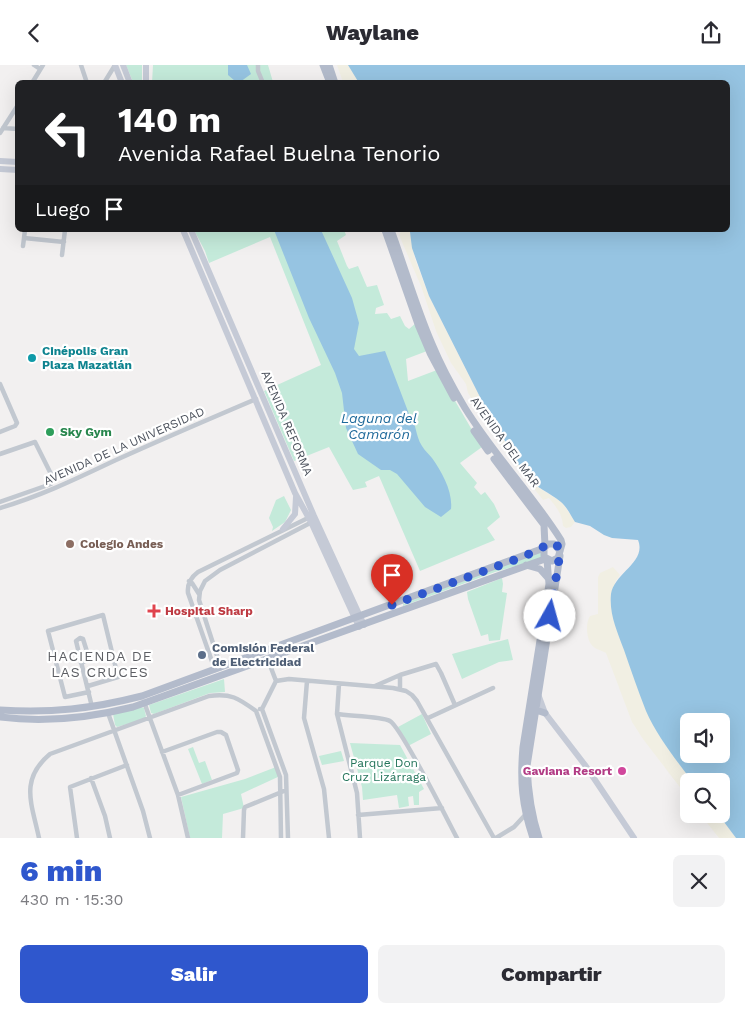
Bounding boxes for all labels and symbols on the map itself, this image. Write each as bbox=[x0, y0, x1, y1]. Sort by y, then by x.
place label: Cinépolis Gran Plaza Mazatlán bbox=[42, 344, 132, 372]
marker: Cinépolis Gran Plaza Mazatlán bbox=[26, 352, 38, 364]
street label: AVENIDA REFORMA bbox=[259, 368, 316, 478]
street label: AVENIDA DEL MAR bbox=[468, 394, 543, 490]
street label: AVENIDA DE LA UNIVERSIDAD bbox=[41, 404, 207, 488]
water label: Laguna del Camarón bbox=[341, 410, 417, 442]
place label: Sky Gym bbox=[60, 425, 112, 439]
marker: Sky Gym bbox=[44, 426, 56, 438]
place label: Colegio Andes bbox=[80, 537, 164, 551]
marker: Colegio Andes bbox=[64, 538, 76, 550]
pin bbox=[371, 554, 413, 605]
position arrow bbox=[523, 589, 575, 641]
marker: Hospital Sharp bbox=[147, 604, 161, 618]
place label: Hospital Sharp bbox=[165, 604, 253, 618]
place label: Comisión Federal de Electricidad bbox=[212, 641, 314, 669]
district label: HACIENDA DE LAS CRUCES bbox=[47, 648, 153, 680]
marker: Comisión Federal de Electricidad bbox=[196, 649, 208, 661]
park label: Parque Don Cruz Lizárraga bbox=[342, 756, 426, 784]
place label: Gaviana Resort bbox=[523, 764, 613, 778]
marker: Gaviana Resort bbox=[616, 765, 628, 777]

